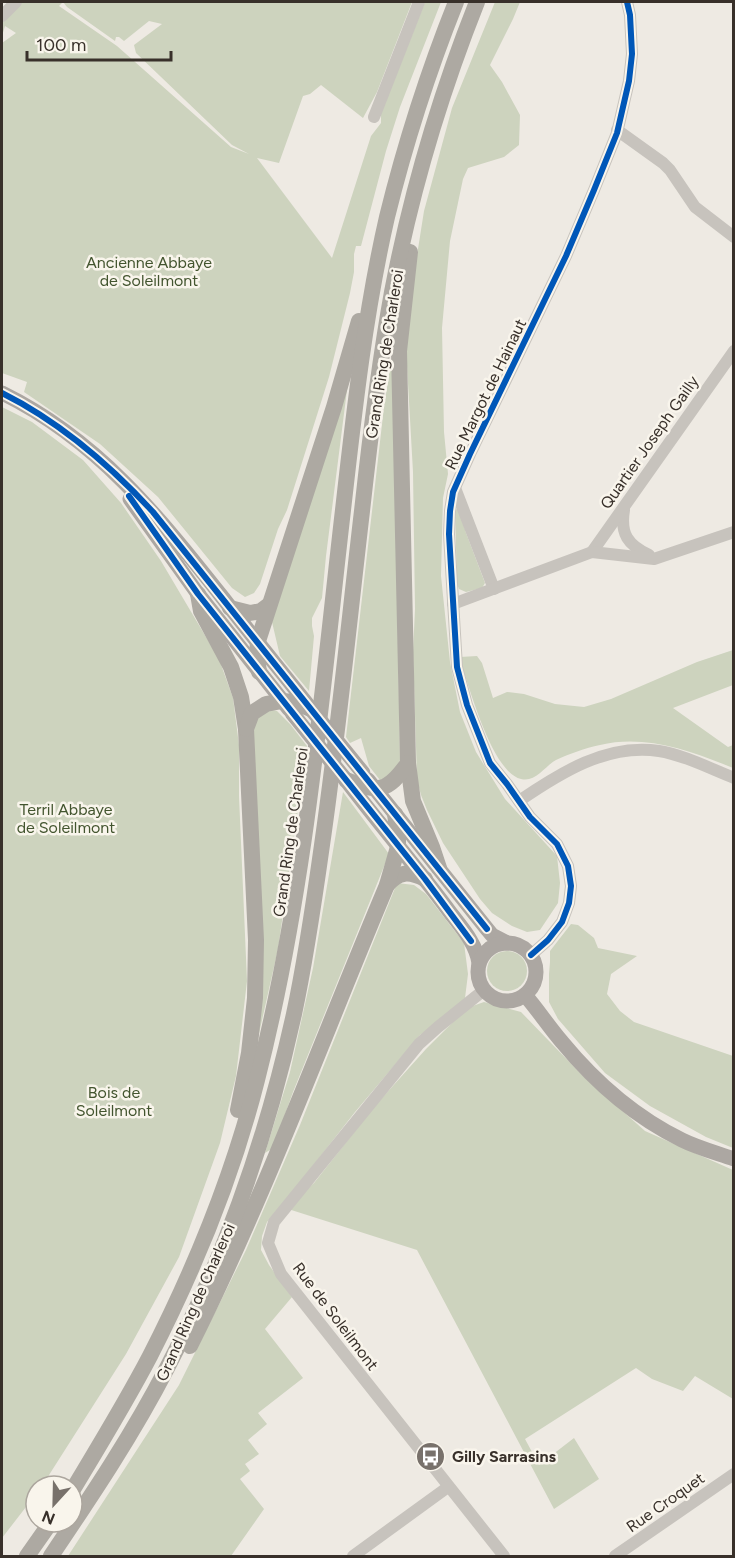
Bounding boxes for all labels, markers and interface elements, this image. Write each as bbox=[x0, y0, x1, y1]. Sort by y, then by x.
scale bar bbox=[27, 24, 171, 62]
text: 100 m bbox=[36, 34, 86, 56]
park label: Ancienne Abbaye de Soleilmont bbox=[86, 253, 212, 290]
street label: Grand Ring de Charleroi bbox=[362, 268, 407, 440]
street label: Rue Margot de Hainaut bbox=[441, 316, 530, 473]
street label: Quartier Joseph Gailly bbox=[596, 371, 703, 513]
street label: Grand Ring de Charleroi bbox=[269, 746, 312, 918]
park label: Terril Abbaye de Soleilmont bbox=[17, 800, 115, 837]
park label: Bois de Soleilmont bbox=[76, 1083, 152, 1120]
street label: Grand Ring de Charleroi bbox=[152, 1220, 239, 1384]
street label: Rue de Soleilmont bbox=[289, 1259, 382, 1374]
bus stop icon: Gilly Sarrasins bbox=[415, 1440, 447, 1472]
place label: Gilly Sarrasins bbox=[452, 1447, 557, 1466]
street label: Rue Croquet bbox=[623, 1469, 708, 1536]
north arrow bbox=[24, 1474, 84, 1534]
text: N bbox=[39, 1506, 58, 1529]

